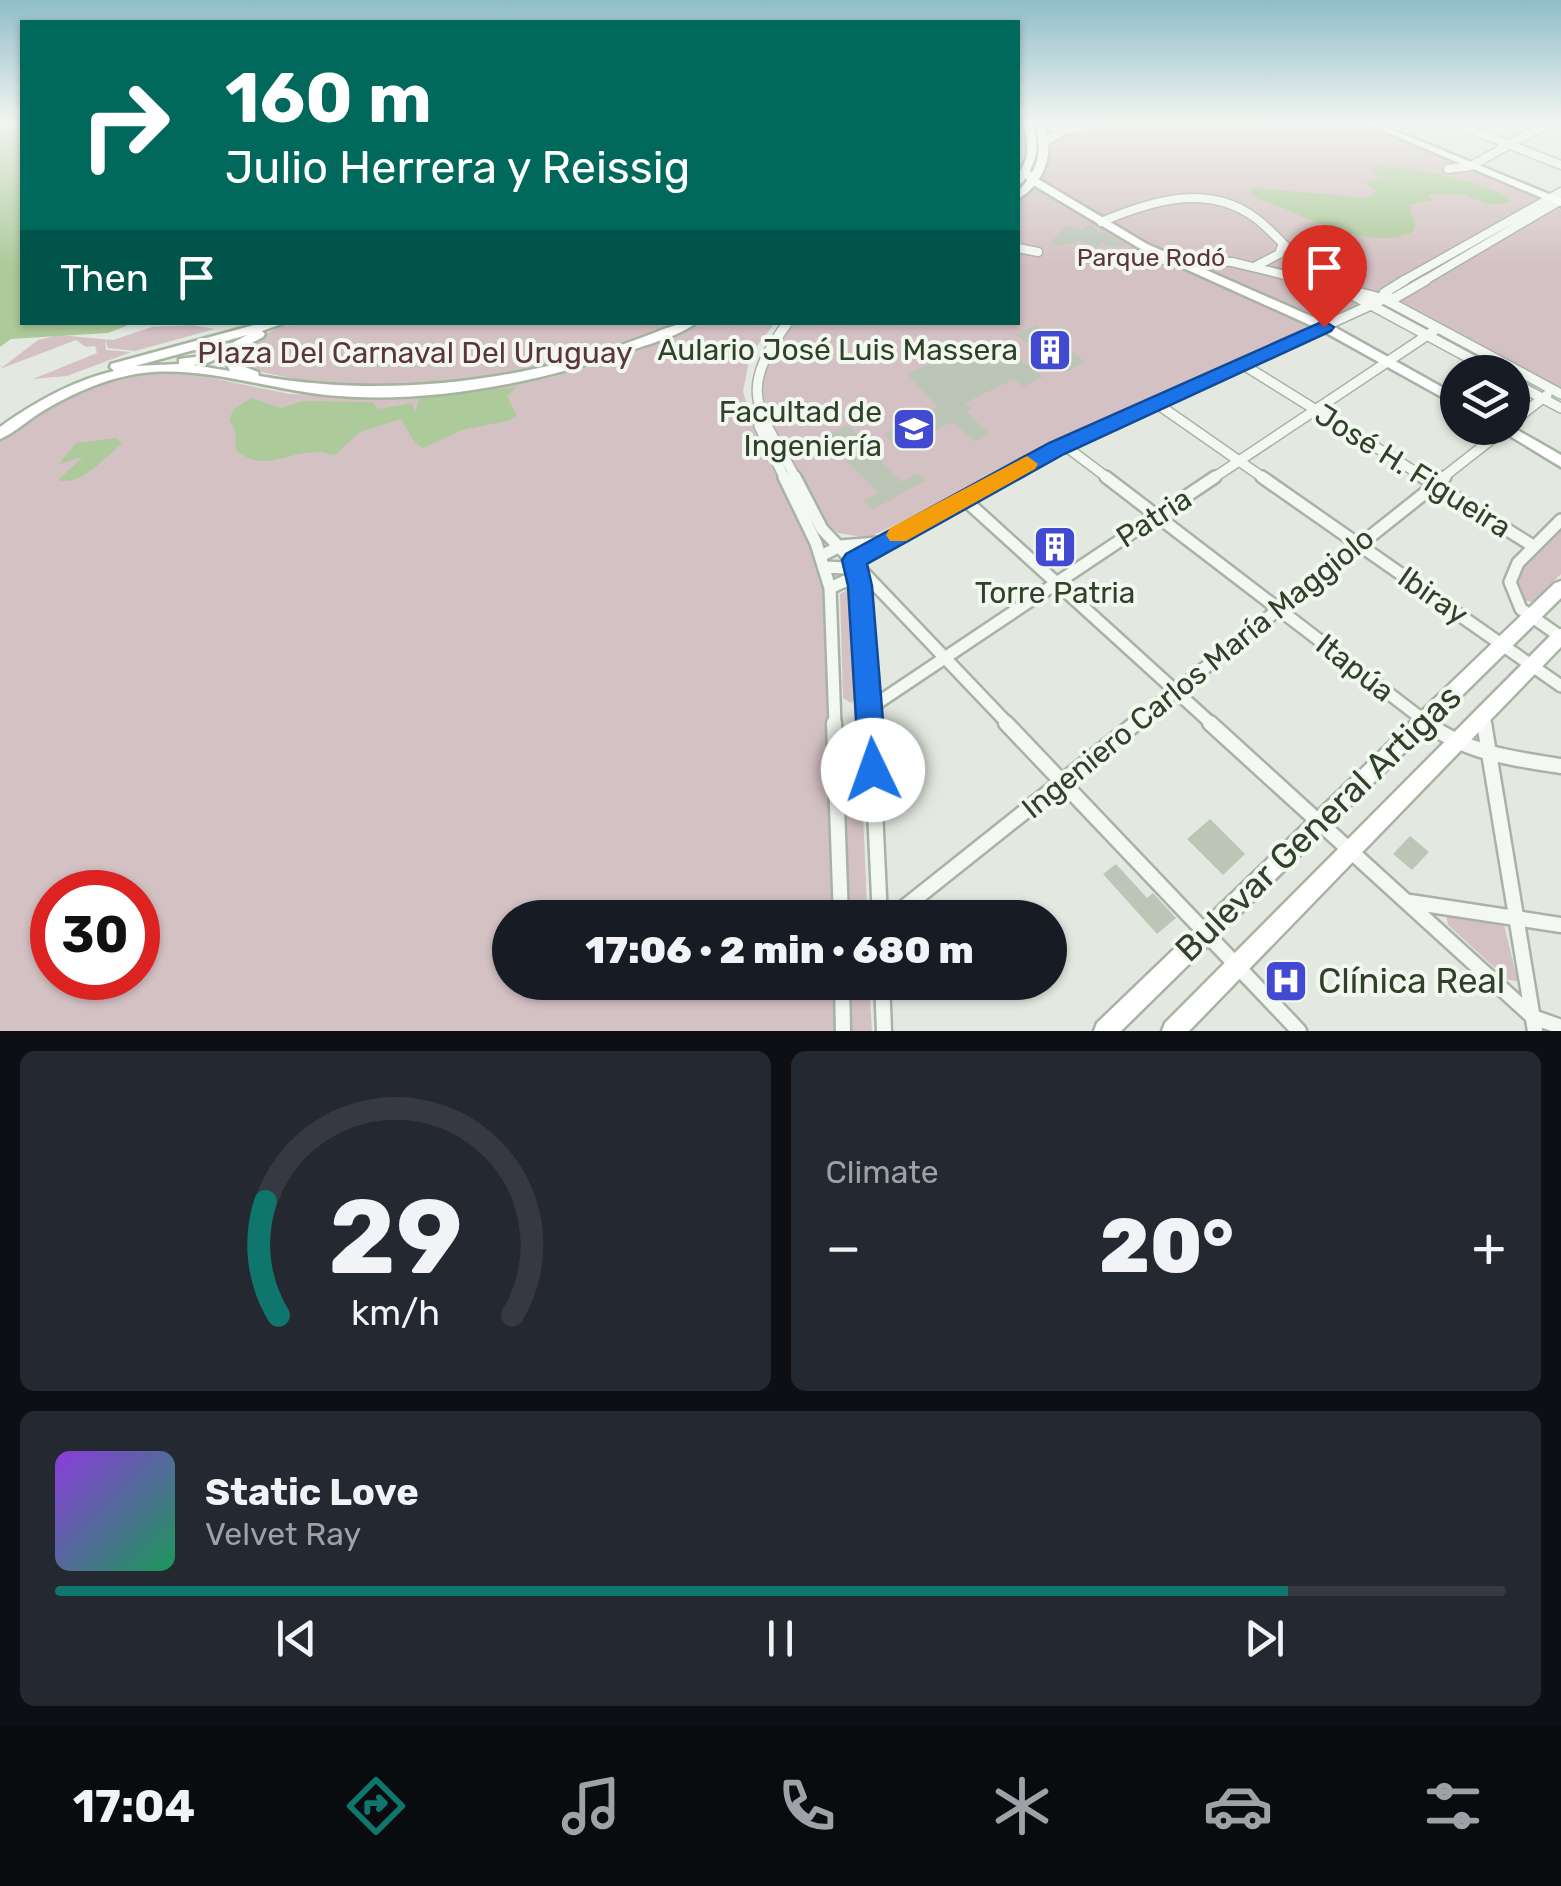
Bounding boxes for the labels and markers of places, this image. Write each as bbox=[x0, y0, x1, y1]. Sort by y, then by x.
pin bbox=[1282, 225, 1367, 328]
building icon: Aulario José Luis Massera bbox=[1027, 327, 1073, 373]
place label: Aulario José Luis Massera bbox=[657, 332, 1018, 368]
place label: Facultad de Ingeniería bbox=[719, 394, 882, 464]
school or university icon: Facultad de Ingeniería bbox=[891, 406, 937, 452]
building icon: Torre Patria bbox=[1032, 524, 1078, 570]
place label: Torre Patria bbox=[975, 575, 1135, 611]
hospital icon: Clínica Real bbox=[1263, 958, 1309, 1004]
place label: Clínica Real bbox=[1318, 960, 1505, 1002]

